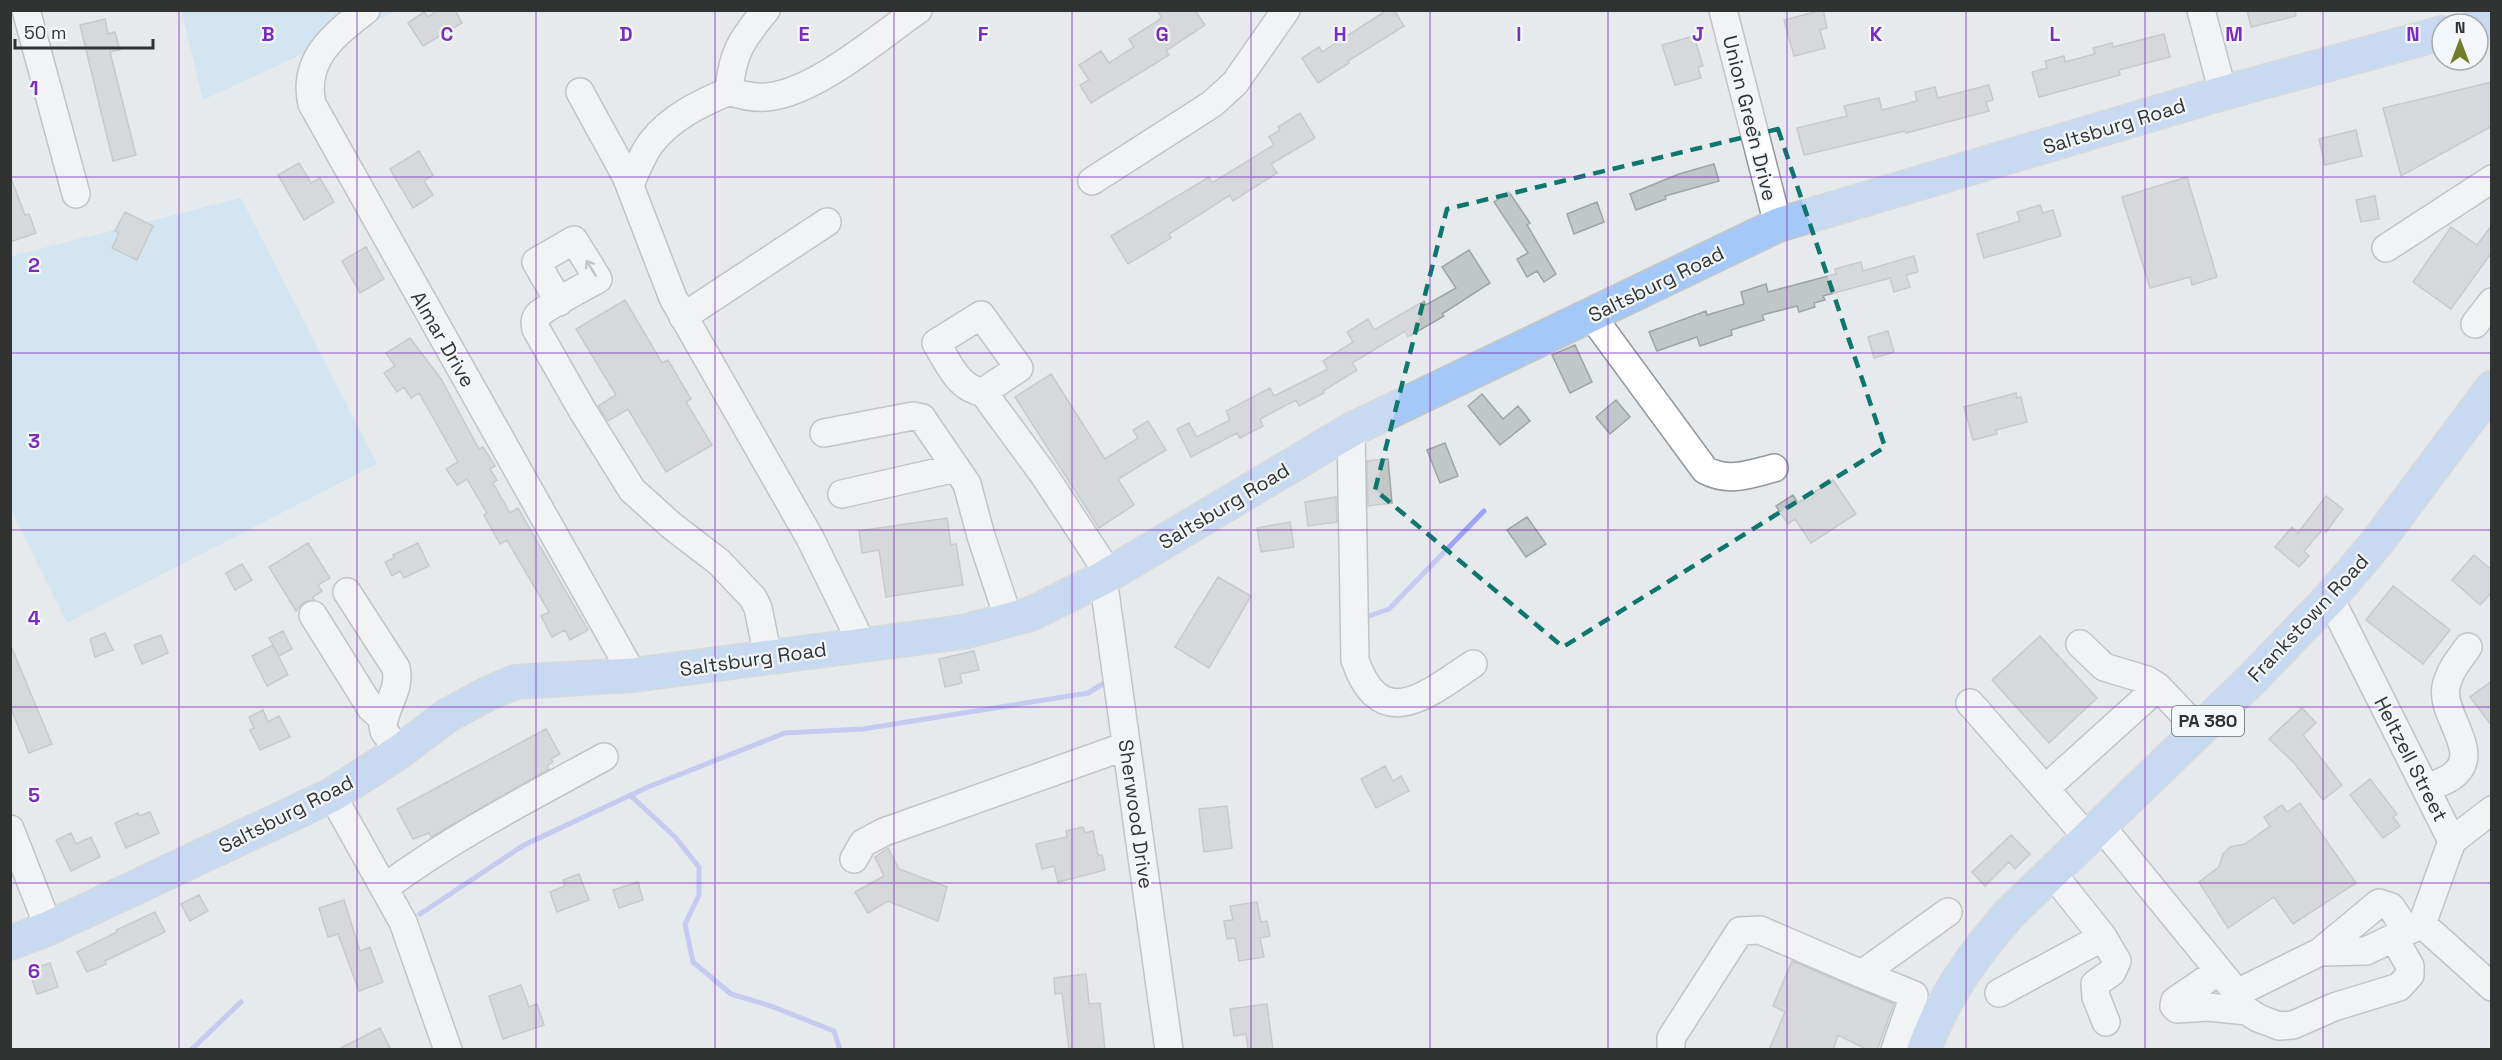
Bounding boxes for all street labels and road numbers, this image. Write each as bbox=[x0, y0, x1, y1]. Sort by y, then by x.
street label: Union Green Drive bbox=[1717, 33, 1783, 203]
street label: Saltsburg Road bbox=[2040, 92, 2188, 160]
street label: Saltsburg Road bbox=[1584, 240, 1728, 328]
street label: Almar Drive bbox=[405, 286, 481, 392]
street label: Saltsburg Road bbox=[1154, 457, 1294, 555]
street label: Frankstown Road bbox=[2242, 548, 2374, 688]
street label: Saltsburg Road bbox=[678, 636, 828, 682]
street label: Heltzell Street bbox=[2368, 692, 2454, 826]
road number: PA 380 bbox=[2172, 706, 2244, 736]
street label: Sherwood Drive bbox=[1113, 738, 1159, 890]
street label: Saltsburg Road bbox=[214, 769, 358, 859]

